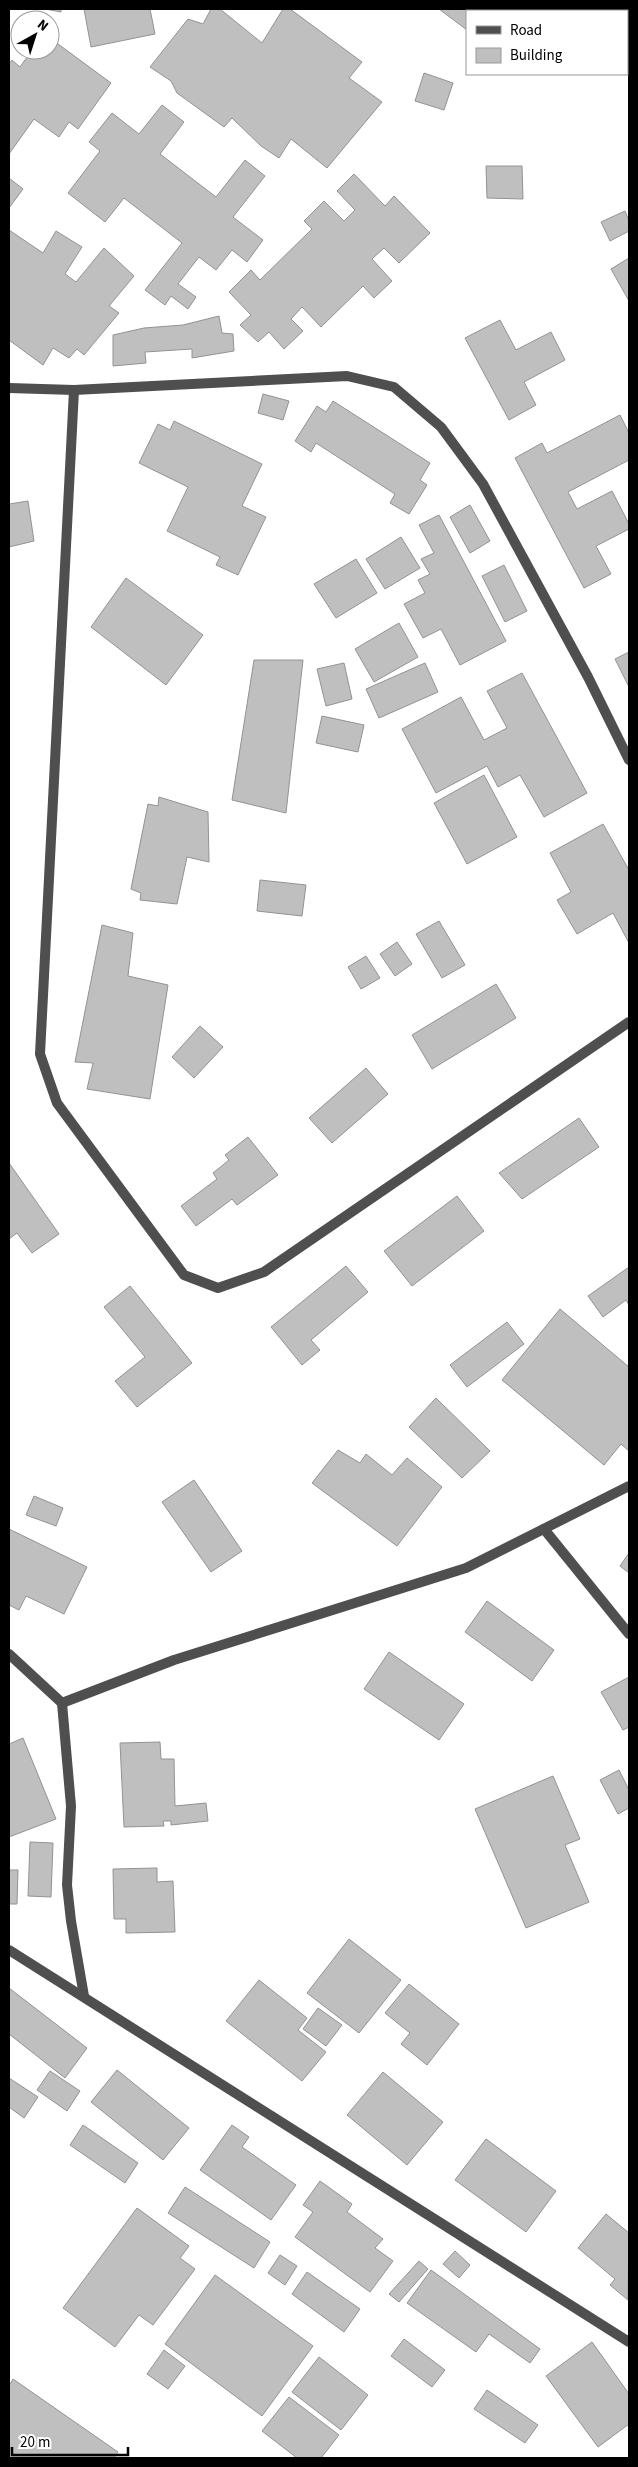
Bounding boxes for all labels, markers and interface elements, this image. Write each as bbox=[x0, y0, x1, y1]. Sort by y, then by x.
north arrow bbox=[10, 10, 60, 60]
legend bbox=[466, 10, 628, 75]
text: N bbox=[33, 15, 52, 36]
text: Road bbox=[510, 20, 542, 41]
text: Building bbox=[510, 45, 563, 66]
scale bar bbox=[12, 2424, 129, 2456]
text: 20 m bbox=[20, 2432, 50, 2453]

